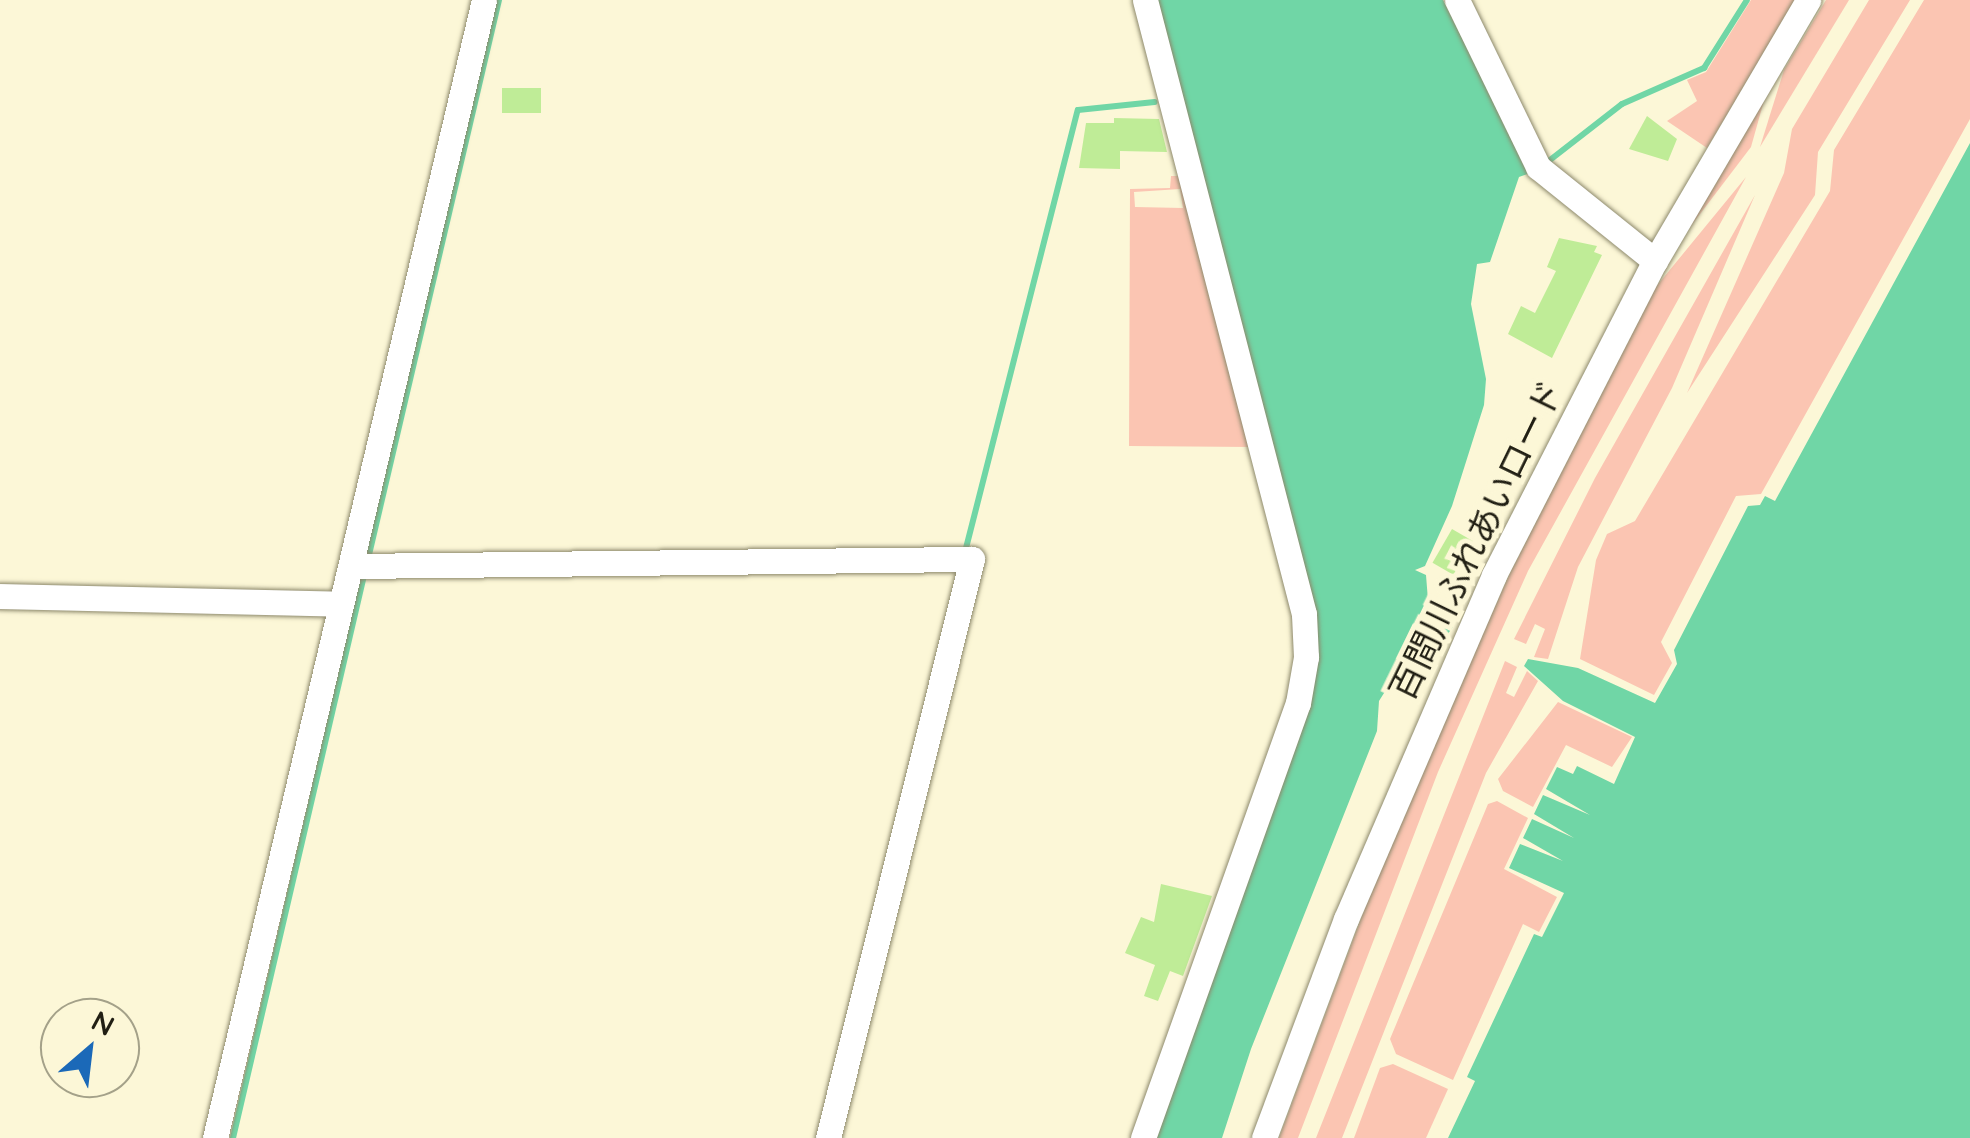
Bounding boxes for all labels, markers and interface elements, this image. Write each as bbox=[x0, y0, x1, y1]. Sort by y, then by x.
street label: 百間川ふれあいロード bbox=[1380, 374, 1572, 706]
north arrow bbox=[40, 998, 140, 1098]
text: N bbox=[86, 1003, 121, 1043]

